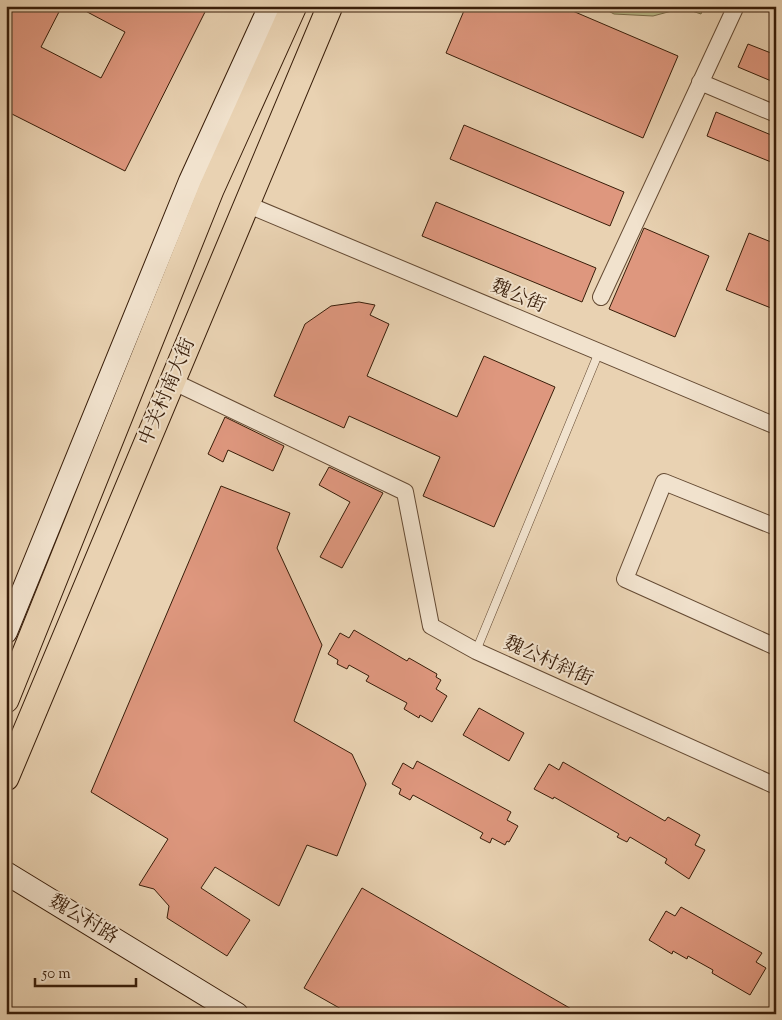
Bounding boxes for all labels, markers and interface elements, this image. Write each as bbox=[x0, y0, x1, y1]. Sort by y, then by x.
street label: 魏公街 bbox=[486, 273, 550, 321]
street label: 中关村南大街 bbox=[133, 334, 203, 450]
street label: 魏公村斜街 bbox=[499, 630, 597, 694]
street label: 魏公村路 bbox=[43, 889, 123, 951]
scale bar bbox=[35, 955, 136, 987]
text: 50 m bbox=[41, 964, 71, 985]

